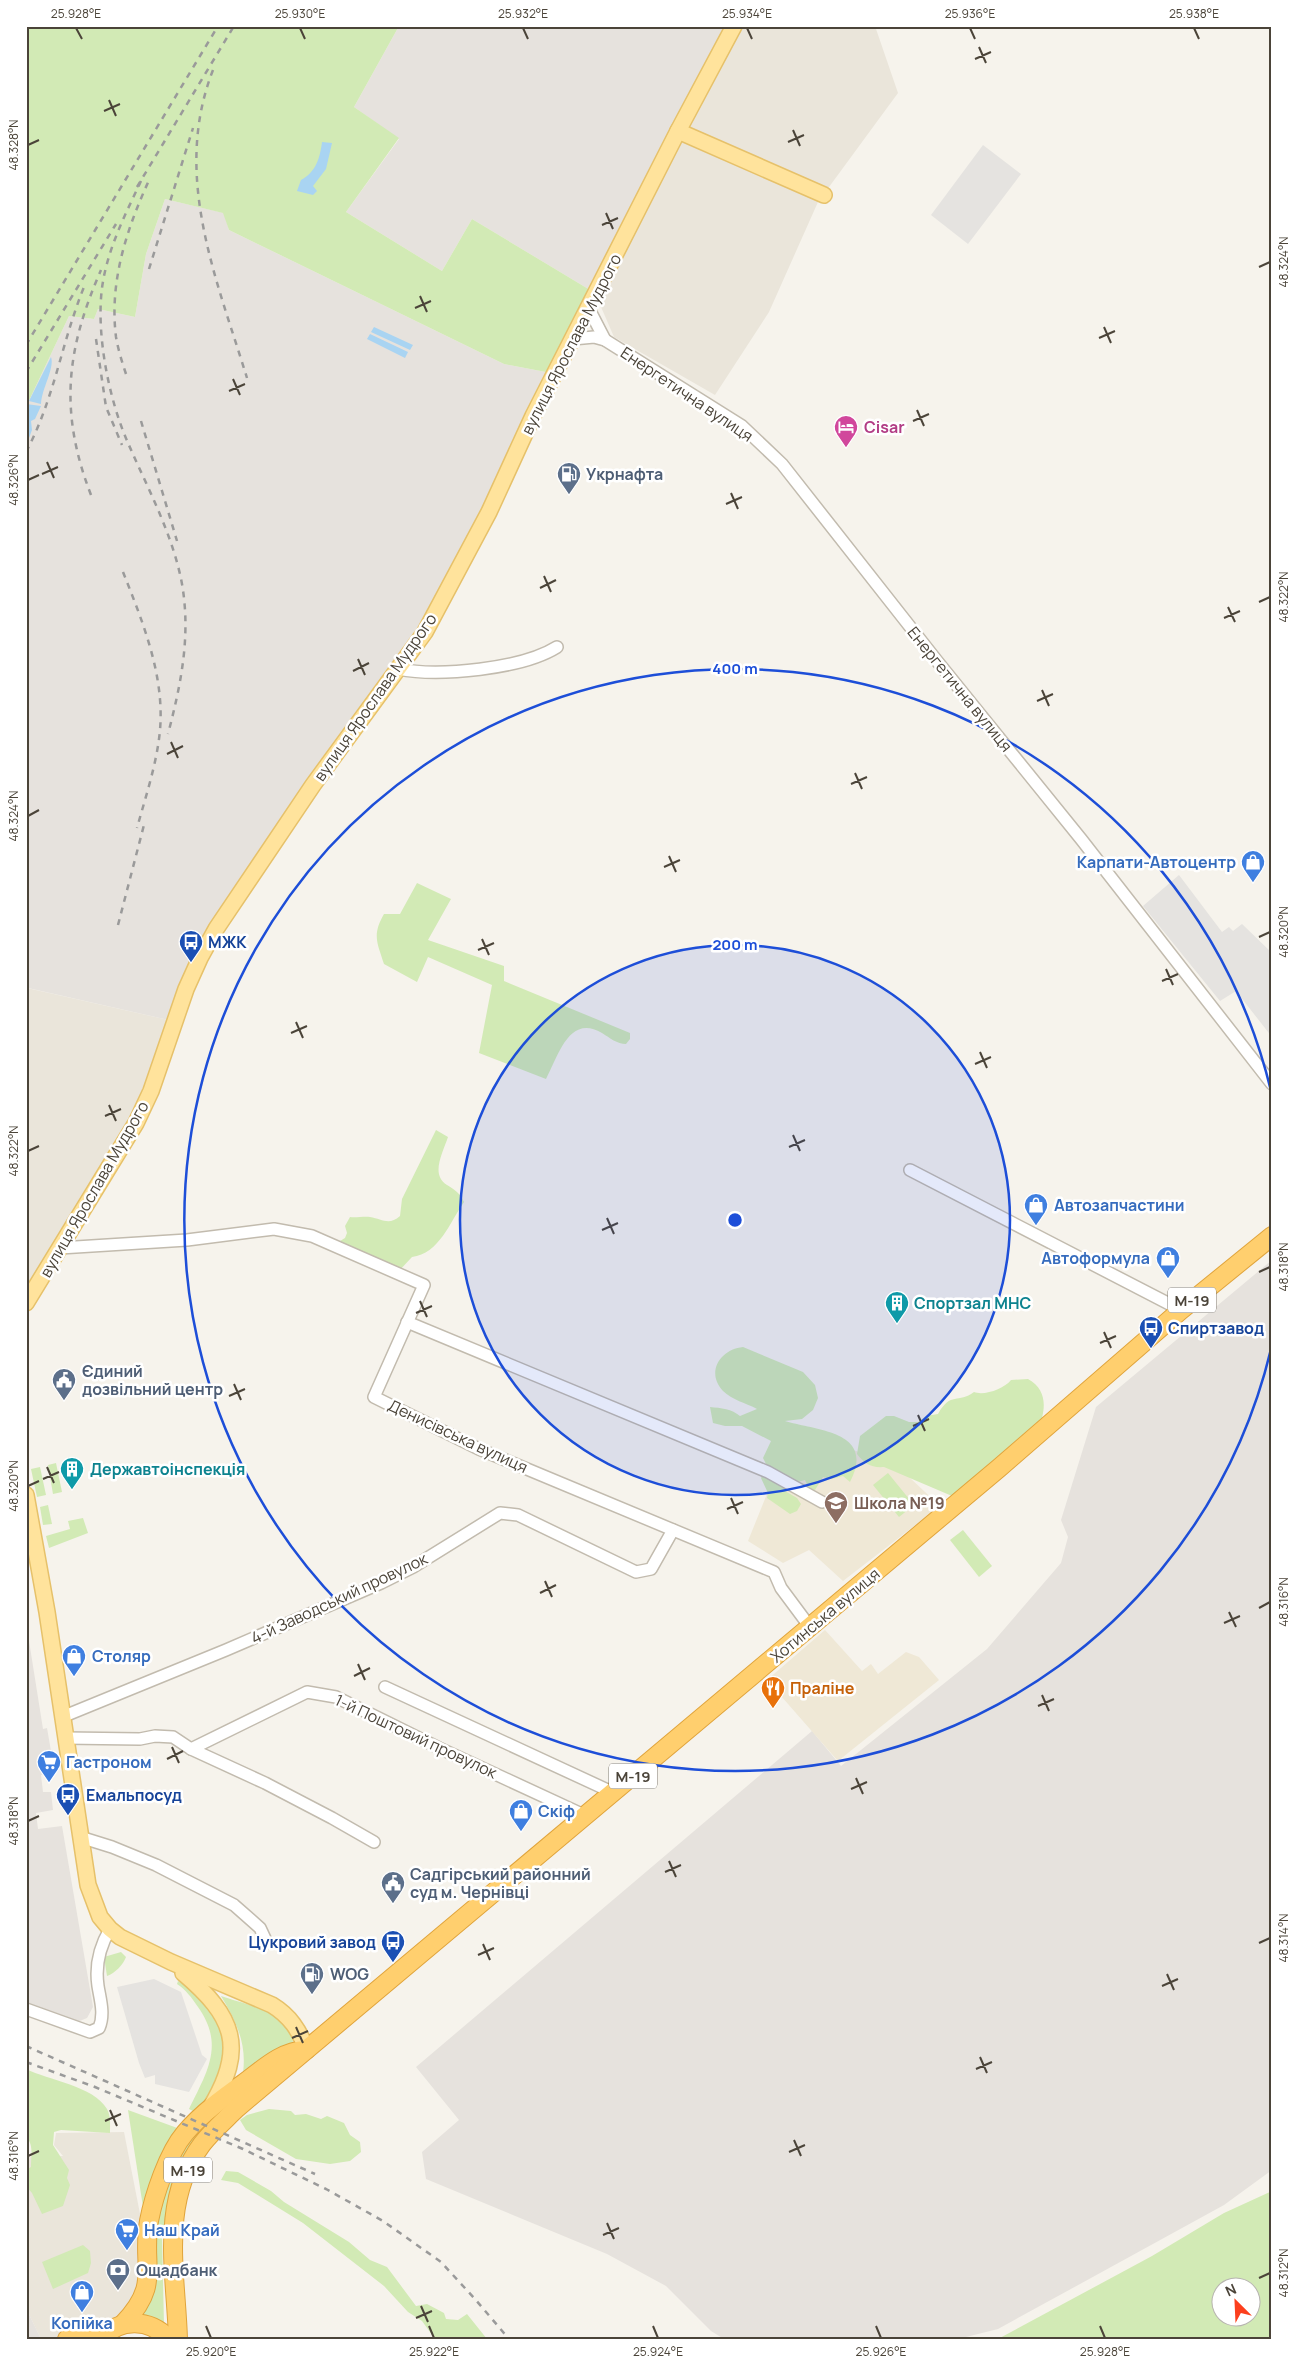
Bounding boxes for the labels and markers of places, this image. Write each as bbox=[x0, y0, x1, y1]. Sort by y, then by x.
hotel icon: Cisar bbox=[833, 414, 859, 448]
place label: Cisar bbox=[864, 416, 905, 438]
fuel station icon: Укрнафта bbox=[556, 461, 582, 495]
place label: Укрнафта bbox=[586, 463, 663, 485]
shop icon: Карпати-Автоцентр bbox=[1240, 849, 1266, 883]
place label: Карпати-Автоцентр bbox=[1077, 851, 1236, 873]
bus stop icon: МЖК bbox=[178, 929, 204, 963]
place label: МЖК bbox=[208, 931, 247, 953]
shop icon: Автозапчастини bbox=[1023, 1192, 1049, 1226]
place label: Автозапчастини bbox=[1054, 1194, 1184, 1216]
centre of rings bbox=[726, 1211, 744, 1229]
shop icon: Автоформула bbox=[1155, 1245, 1181, 1279]
place label: Автоформула bbox=[1041, 1247, 1150, 1269]
building icon: Спортзал МНС bbox=[884, 1290, 910, 1324]
place label: Спортзал МНС bbox=[914, 1292, 1031, 1314]
bus stop icon: Спиртзавод bbox=[1138, 1315, 1164, 1349]
place label: Спиртзавод bbox=[1168, 1317, 1264, 1339]
place label: Єдиний дозвільний центр bbox=[82, 1360, 223, 1400]
public building icon: Єдиний дозвільний центр bbox=[51, 1367, 77, 1401]
building icon: Державтоінспекція bbox=[59, 1456, 85, 1490]
place label: Державтоінспекція bbox=[90, 1458, 245, 1480]
school or university icon: Школа №19 bbox=[823, 1490, 849, 1524]
place label: Школа №19 bbox=[854, 1492, 945, 1514]
shop icon: Столяр bbox=[61, 1643, 87, 1677]
place label: Столяр bbox=[92, 1645, 151, 1667]
restaurant icon: Праліне bbox=[760, 1675, 786, 1709]
place label: Праліне bbox=[790, 1677, 855, 1699]
supermarket icon: Гастроном bbox=[36, 1749, 62, 1783]
place label: Гастроном bbox=[66, 1751, 152, 1773]
bus stop icon: Емальпосуд bbox=[55, 1782, 81, 1816]
place label: Емальпосуд bbox=[86, 1784, 182, 1806]
shop icon: Скіф bbox=[508, 1798, 534, 1832]
place label: Скіф bbox=[538, 1800, 575, 1822]
place label: Садгірський районний суд м. Чернівці bbox=[410, 1863, 591, 1903]
public building icon: Садгірський районний суд м. Чернівці bbox=[380, 1870, 406, 1904]
bus stop icon: Цукровий завод bbox=[380, 1929, 406, 1963]
place label: Цукровий завод bbox=[249, 1931, 376, 1953]
fuel station icon: WOG bbox=[299, 1961, 325, 1995]
place label: WOG bbox=[330, 1963, 369, 1985]
supermarket icon: Наш Край bbox=[114, 2217, 140, 2251]
place label: Наш Край bbox=[144, 2219, 220, 2241]
bank icon: Ощадбанк bbox=[105, 2257, 131, 2291]
place label: Ощадбанк bbox=[136, 2259, 218, 2281]
shop icon: Копійка bbox=[69, 2279, 95, 2313]
place label: Копійка bbox=[51, 2312, 113, 2334]

